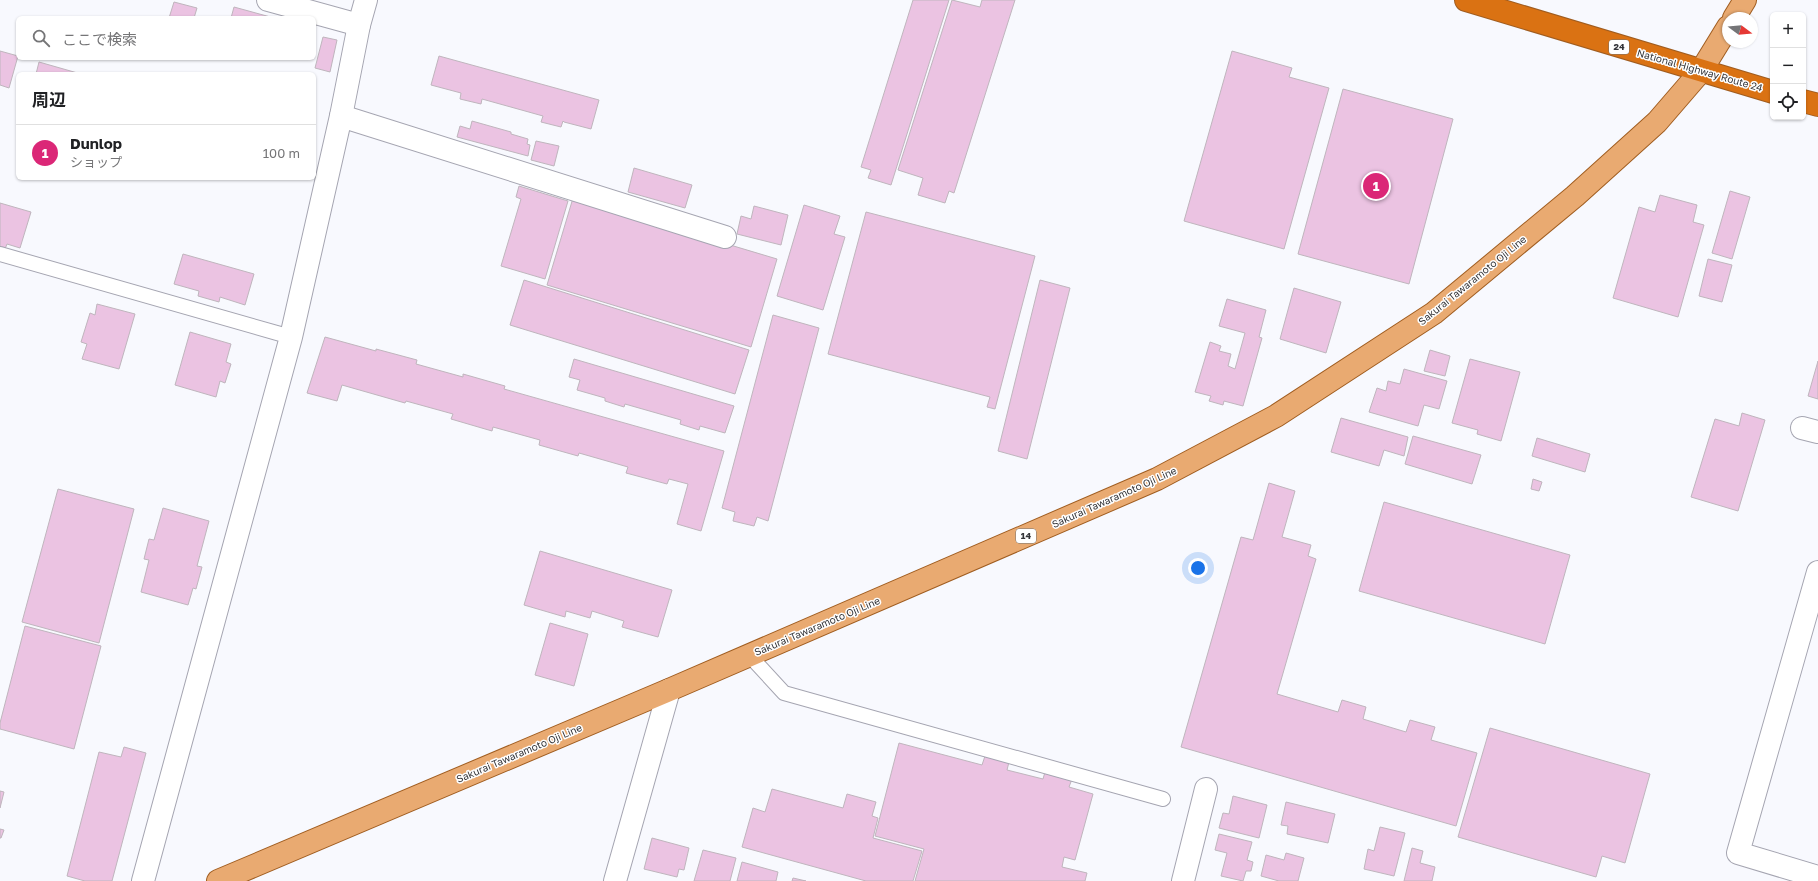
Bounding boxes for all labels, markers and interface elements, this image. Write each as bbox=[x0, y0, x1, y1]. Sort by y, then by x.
north arrow bbox=[1722, 12, 1758, 48]
map controls bbox=[1770, 12, 1806, 120]
button: + bbox=[1770, 12, 1806, 48]
search box bbox=[16, 16, 316, 60]
icon: search bbox=[30, 27, 52, 49]
text: ここで検索 bbox=[62, 30, 137, 48]
road number: 24 bbox=[1609, 40, 1629, 54]
street label: National Highway Route 24 bbox=[1636, 46, 1764, 94]
button: − bbox=[1770, 48, 1806, 84]
button: locate bbox=[1770, 84, 1806, 120]
text: 周辺 bbox=[32, 89, 66, 110]
text: Dunlop bbox=[70, 134, 122, 152]
text: 1 bbox=[42, 145, 48, 161]
text: 100 m bbox=[263, 145, 300, 161]
text: ショップ bbox=[70, 154, 122, 170]
pin: 1 bbox=[1363, 171, 1389, 201]
street label: Sakurai Tawaramoto Oji Line bbox=[1416, 233, 1528, 327]
street label: Sakurai Tawaramoto Oji Line bbox=[1050, 464, 1178, 530]
road number: 14 bbox=[1016, 529, 1036, 543]
your location bbox=[1188, 558, 1208, 578]
street label: Sakurai Tawaramoto Oji Line bbox=[752, 594, 882, 658]
street label: Sakurai Tawaramoto Oji Line bbox=[454, 721, 584, 785]

